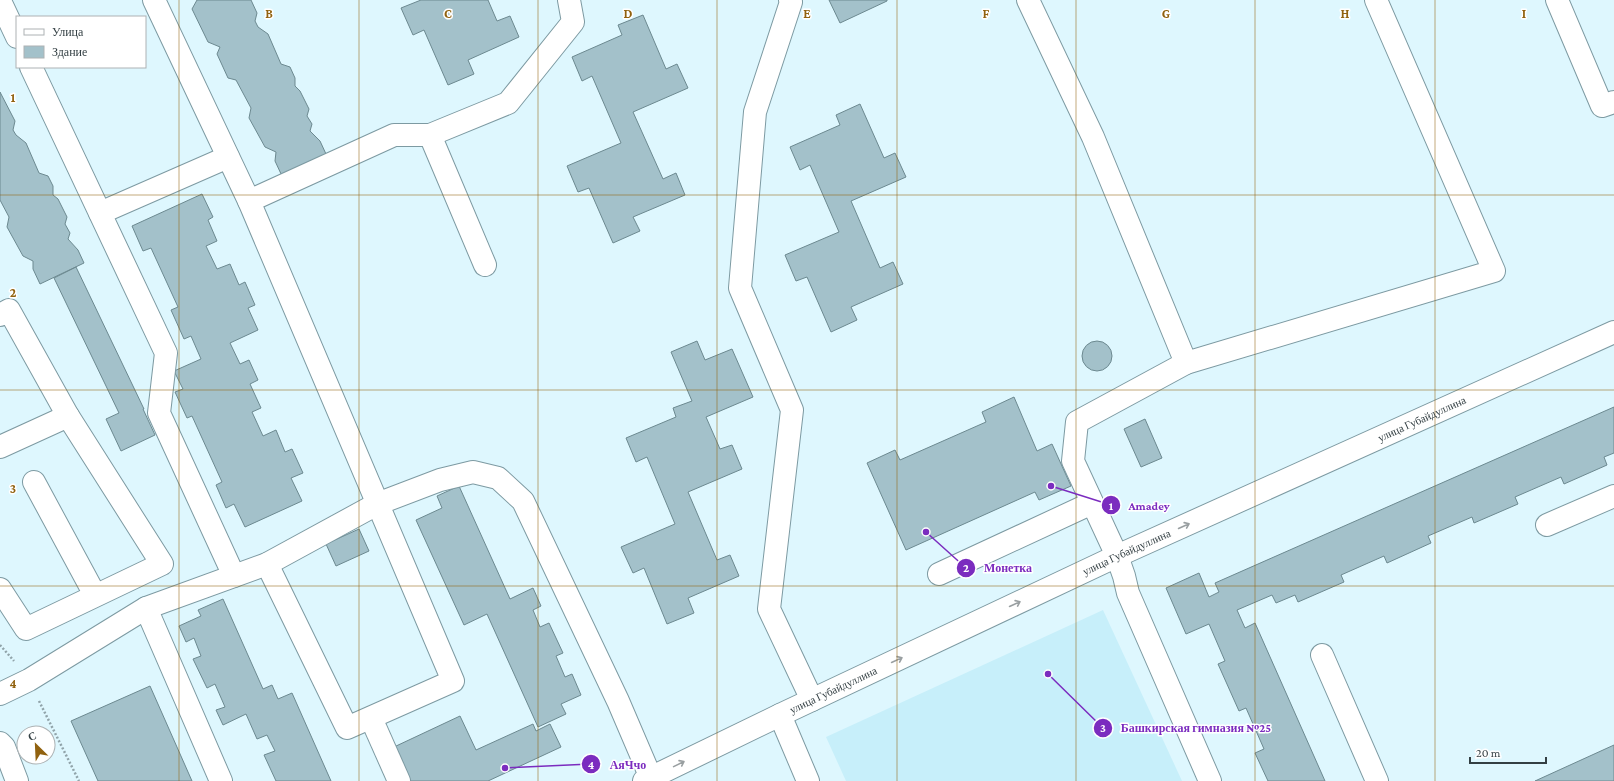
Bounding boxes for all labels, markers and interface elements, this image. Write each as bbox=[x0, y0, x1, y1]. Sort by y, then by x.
text: B bbox=[265, 6, 273, 21]
text: C bbox=[444, 6, 452, 21]
text: D bbox=[624, 6, 633, 21]
text: E bbox=[803, 6, 811, 21]
text: F bbox=[983, 6, 990, 21]
text: G bbox=[1162, 6, 1170, 21]
text: H bbox=[1341, 6, 1350, 21]
text: I bbox=[1522, 6, 1526, 21]
legend bbox=[16, 16, 146, 68]
text: Улица bbox=[52, 25, 84, 39]
text: Здание bbox=[52, 45, 87, 59]
text: 1 bbox=[11, 90, 16, 105]
text: 2 bbox=[10, 285, 17, 300]
street label: улица Губайдуллина bbox=[1376, 394, 1468, 444]
text: 3 bbox=[10, 481, 16, 496]
callout: Amadey bbox=[1101, 493, 1178, 517]
text: 1 bbox=[1109, 499, 1114, 513]
text: Amadey bbox=[1127, 499, 1170, 513]
one-way arrow bbox=[1177, 522, 1189, 529]
street label: улица Губайдуллина bbox=[1081, 527, 1172, 577]
callout: Монетка bbox=[956, 556, 1040, 580]
text: 2 bbox=[963, 561, 969, 575]
text: Монетка bbox=[984, 561, 1032, 575]
one-way arrow bbox=[1008, 600, 1020, 607]
one-way arrow bbox=[891, 656, 903, 663]
street label: улица Губайдуллина bbox=[788, 664, 879, 716]
text: 4 bbox=[9, 676, 17, 691]
callout: Башкирская гимназия №25 bbox=[1093, 716, 1280, 740]
text: 3 bbox=[1100, 721, 1106, 735]
text: Башкирская гимназия №25 bbox=[1121, 721, 1271, 735]
north arrow bbox=[16, 725, 56, 765]
text: С bbox=[26, 729, 38, 743]
scale bar bbox=[1470, 739, 1546, 765]
text: 20 m bbox=[1476, 746, 1501, 760]
callout: АяЧчо bbox=[581, 752, 654, 776]
text: 4 bbox=[588, 758, 595, 772]
text: АяЧчо bbox=[610, 758, 646, 772]
one-way arrow bbox=[673, 760, 685, 767]

